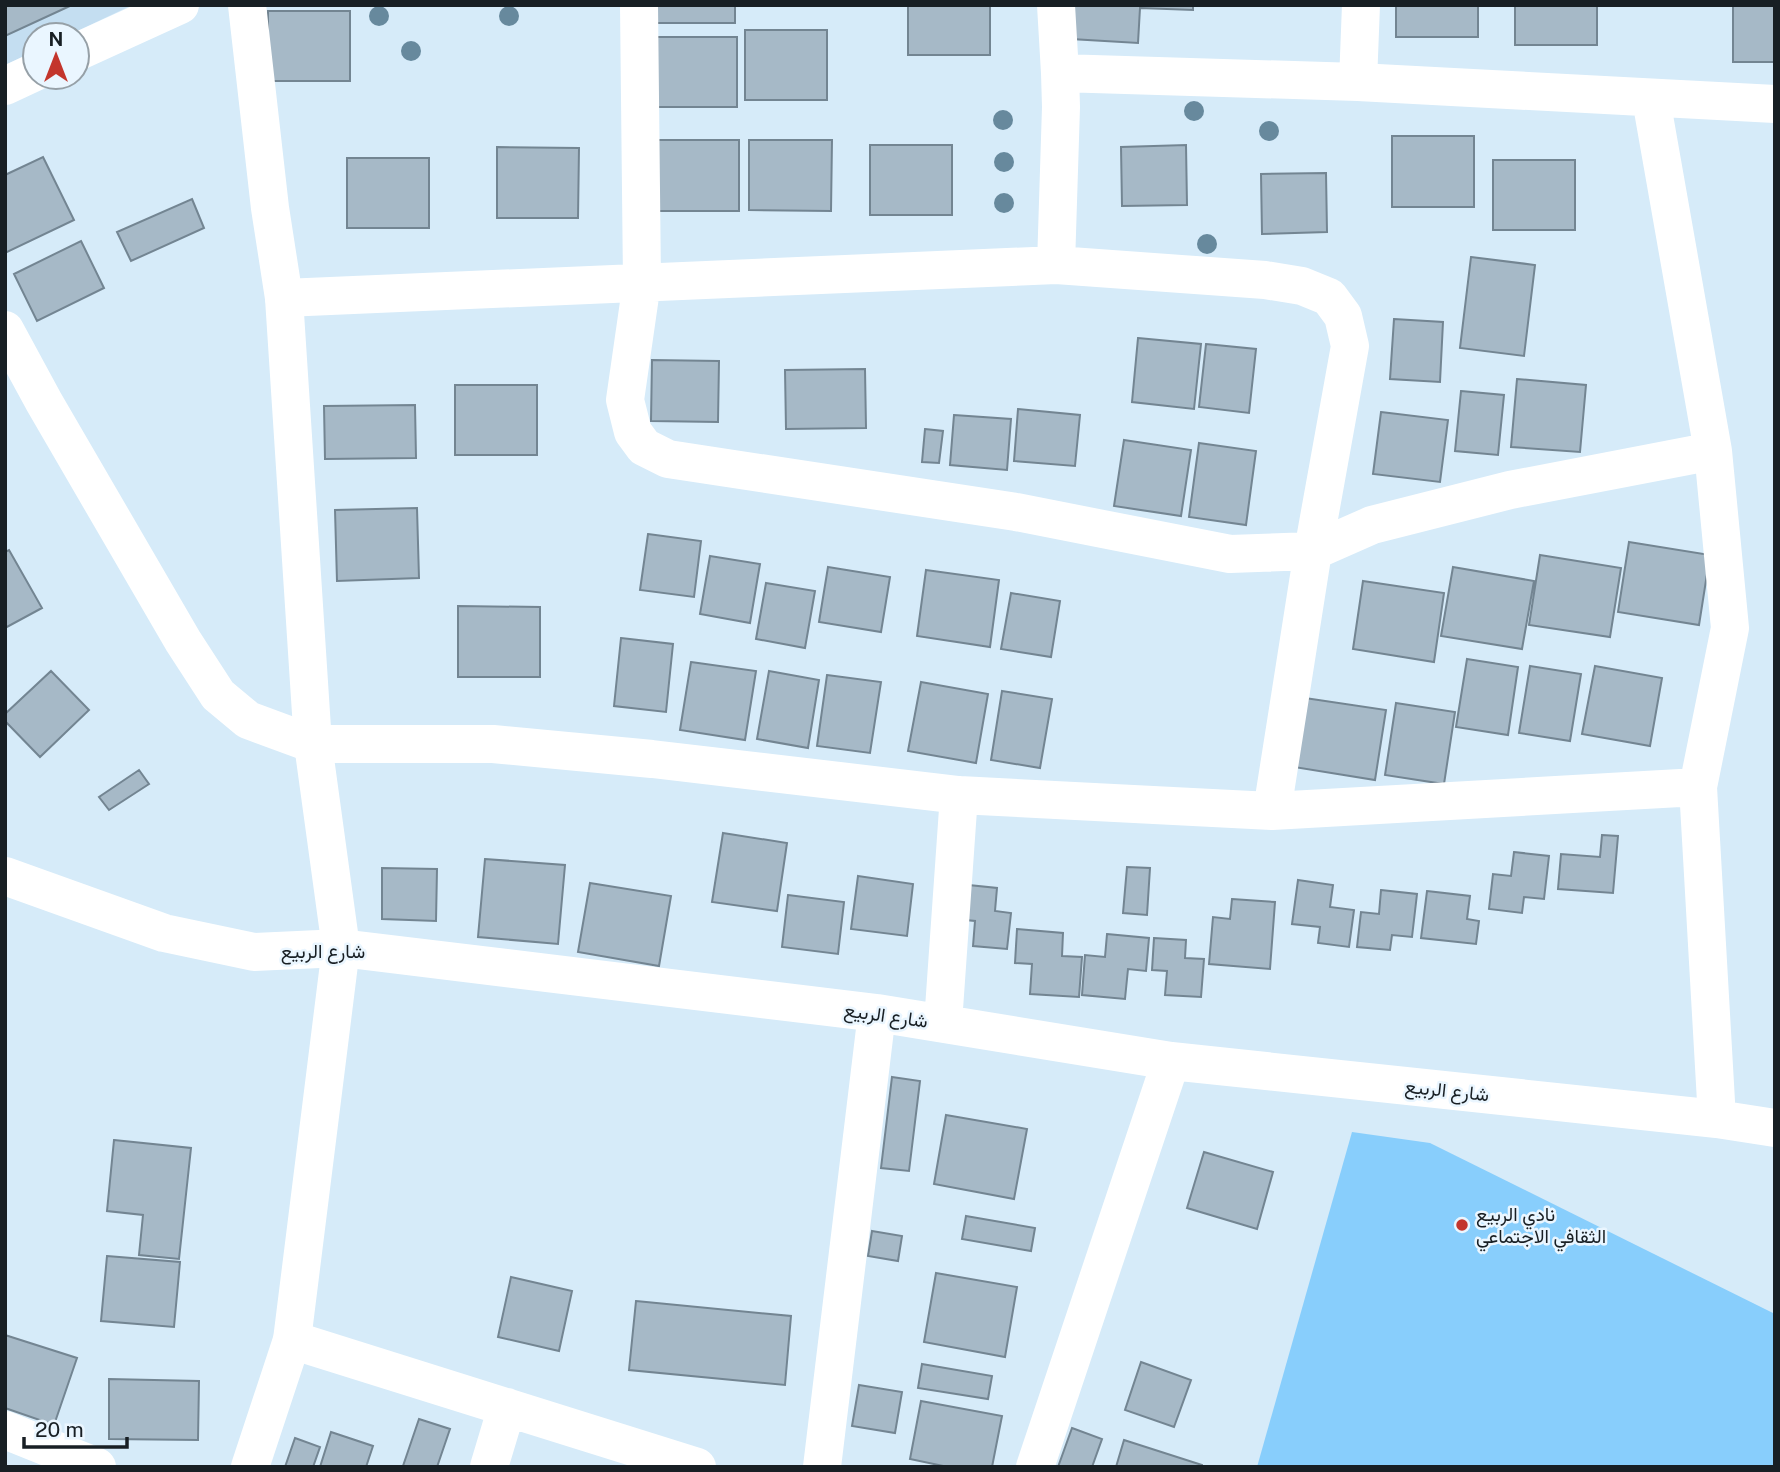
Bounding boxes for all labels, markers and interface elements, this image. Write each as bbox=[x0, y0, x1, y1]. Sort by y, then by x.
north arrow bbox=[21, 21, 91, 91]
text: N bbox=[49, 28, 63, 50]
street label: شارع الربيع bbox=[281, 940, 365, 965]
street label: شارع الربيع bbox=[842, 998, 929, 1035]
street label: شارع الربيع bbox=[1404, 1075, 1490, 1108]
place label: نادي الربيع الثقافي الاجتماعي bbox=[1476, 1203, 1606, 1252]
marker: نادي الربيع الثقافي الاجتماعي bbox=[1454, 1217, 1470, 1233]
scale bar bbox=[24, 1406, 128, 1450]
text: 20 m bbox=[35, 1417, 84, 1442]

